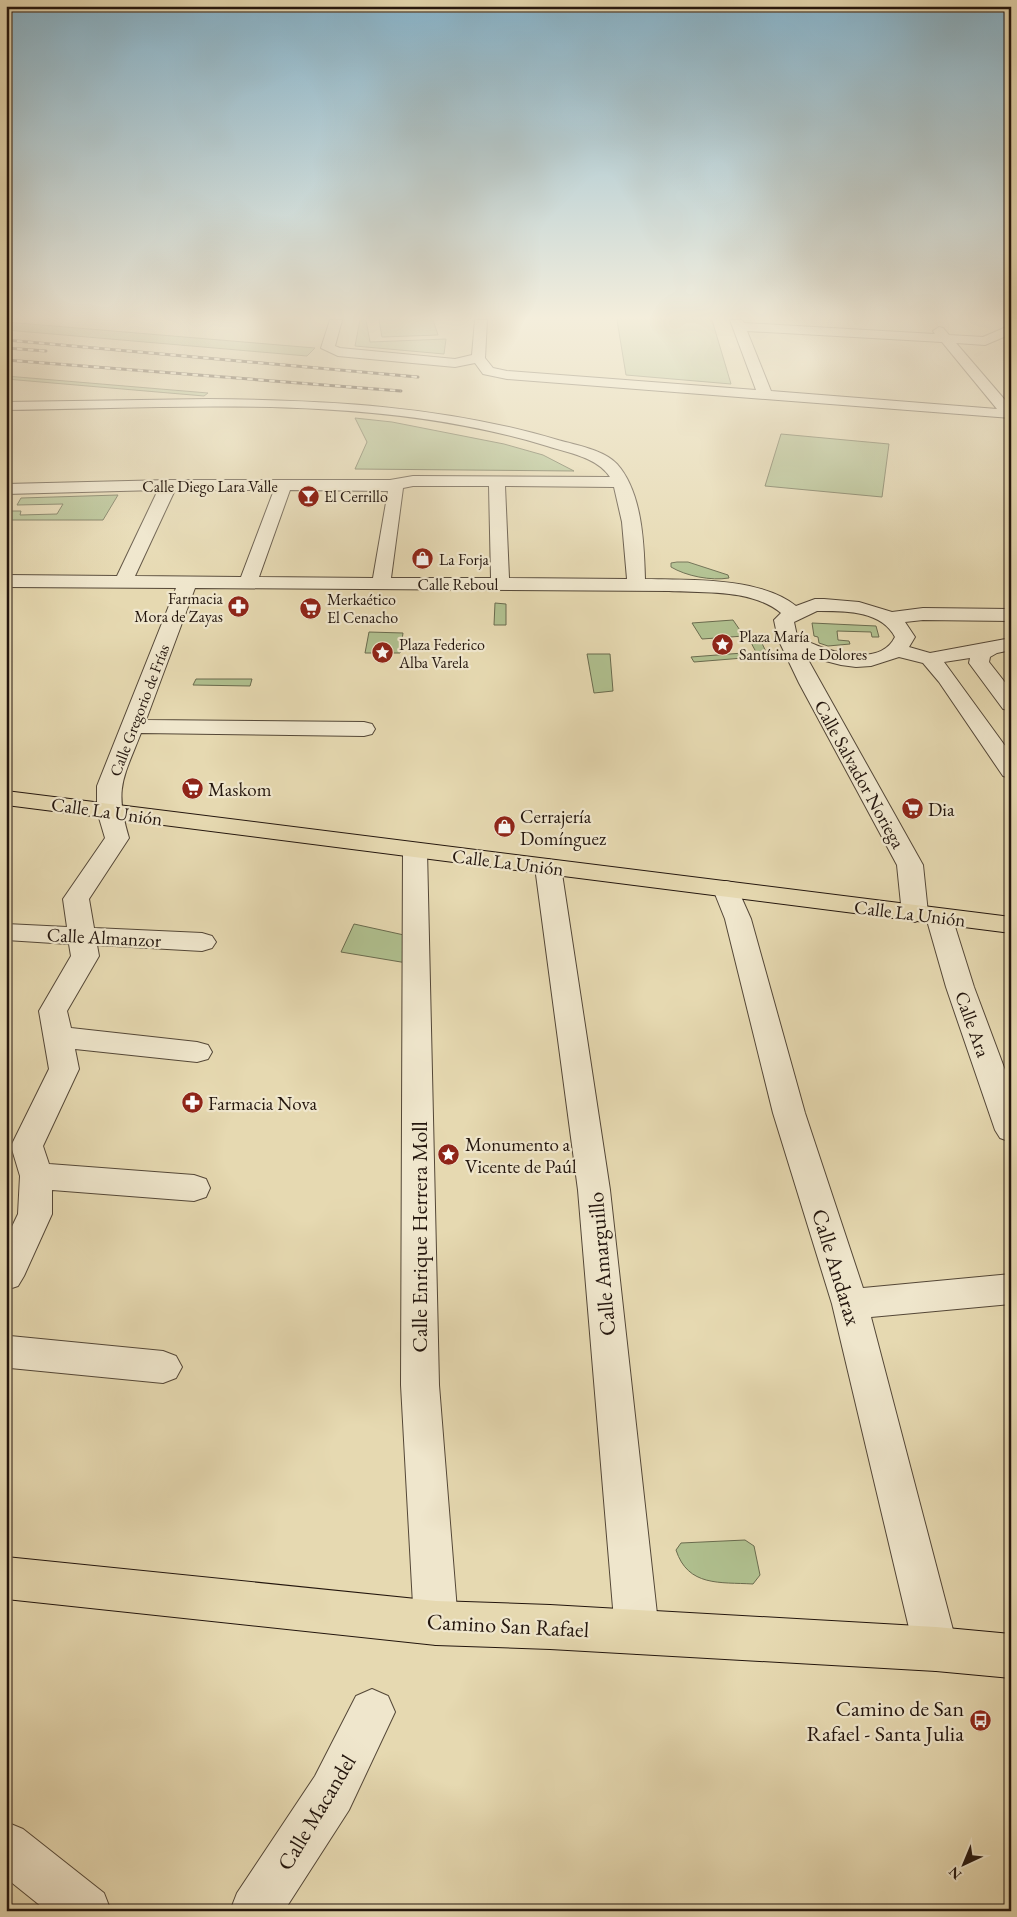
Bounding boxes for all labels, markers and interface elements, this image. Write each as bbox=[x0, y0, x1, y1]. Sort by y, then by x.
street label: Calle Diego Lara Valle bbox=[142, 476, 278, 497]
bar icon: El Cerrillo bbox=[296, 484, 320, 508]
place label: El Cerrillo bbox=[324, 486, 388, 507]
shop icon: La Forja bbox=[411, 547, 435, 571]
place label: La Forja bbox=[439, 549, 490, 570]
street label: Calle Reboul bbox=[418, 574, 499, 595]
place label: Farmacia Mora de Zayas bbox=[134, 588, 224, 627]
place label: Merkaético El Cenacho bbox=[327, 589, 398, 628]
pharmacy icon: Farmacia Mora de Zayas bbox=[227, 595, 251, 619]
supermarket icon: Merkaético El Cenacho bbox=[299, 596, 323, 620]
place label: Plaza María Santísima de Dolores bbox=[739, 626, 867, 665]
place icon: Plaza María Santísima de Dolores bbox=[711, 633, 735, 657]
place label: Plaza Federico Alba Varela bbox=[398, 634, 485, 673]
street label: Calle Gregorio de Frías bbox=[105, 641, 174, 779]
place icon: Plaza Federico Alba Varela bbox=[371, 641, 395, 665]
street label: Calle Salvador Noriega bbox=[808, 696, 911, 853]
supermarket icon: Maskom bbox=[180, 777, 204, 801]
place label: Maskom bbox=[208, 777, 272, 802]
street label: Calle La Unión bbox=[50, 791, 164, 832]
supermarket icon: Dia bbox=[900, 797, 924, 821]
place label: Dia bbox=[928, 797, 955, 822]
place label: Cerrajería Domínguez bbox=[520, 804, 607, 851]
shop icon: Cerrajería Domínguez bbox=[492, 815, 516, 839]
street label: Calle La Unión bbox=[451, 843, 565, 882]
street label: Calle La Unión bbox=[853, 894, 967, 933]
street label: Calle Almanzor bbox=[46, 922, 162, 953]
street label: Calle Ara bbox=[949, 988, 996, 1061]
pharmacy icon: Farmacia Nova bbox=[180, 1091, 204, 1115]
place label: Farmacia Nova bbox=[208, 1091, 317, 1116]
street label: Calle Enrique Herrera Moll bbox=[405, 1121, 434, 1353]
place label: Monumento a Vicente de Paúl bbox=[465, 1132, 577, 1179]
place icon: Monumento a Vicente de Paúl bbox=[437, 1143, 461, 1167]
street label: Calle Amarguillo bbox=[581, 1191, 622, 1337]
street label: Calle Andarax bbox=[805, 1205, 868, 1329]
street label: Camino San Rafael bbox=[426, 1607, 590, 1644]
place label: Camino de San Rafael - Santa Julia bbox=[806, 1694, 964, 1748]
bus stop icon: Camino de San Rafael - Santa Julia bbox=[968, 1709, 992, 1733]
street label: Calle Macandel bbox=[270, 1749, 362, 1875]
north arrow bbox=[940, 1840, 990, 1890]
text: N bbox=[944, 1862, 965, 1884]

